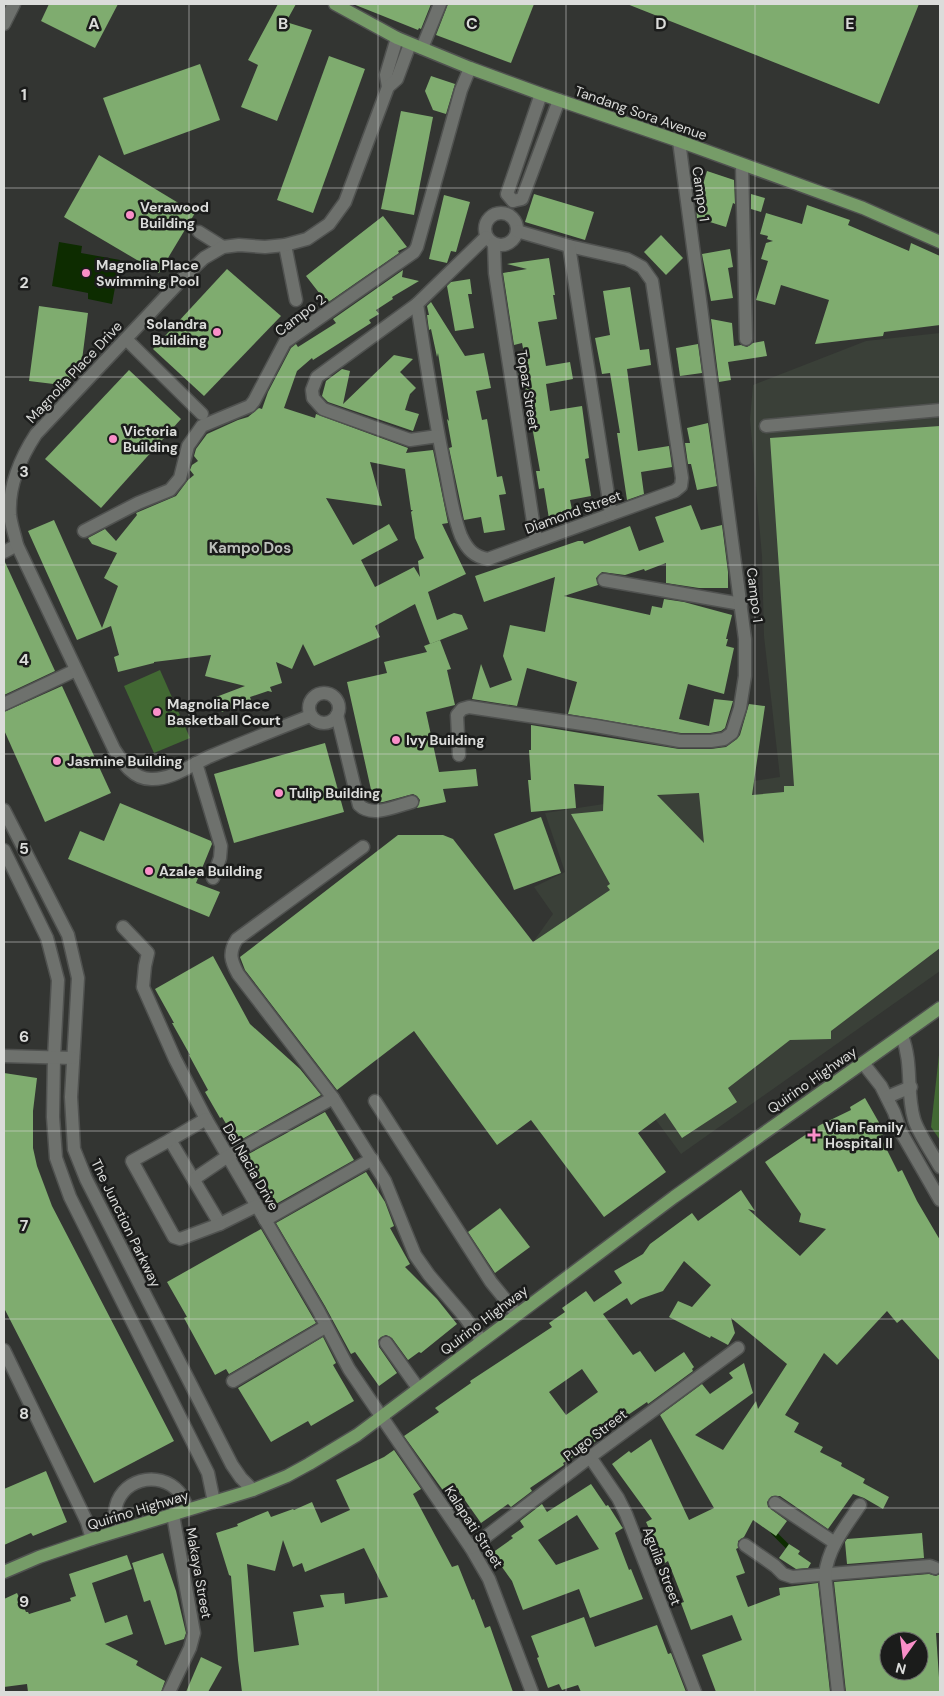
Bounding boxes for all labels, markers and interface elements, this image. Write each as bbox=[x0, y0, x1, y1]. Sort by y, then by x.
text: A bbox=[88, 13, 100, 34]
text: B bbox=[278, 13, 288, 34]
text: C bbox=[466, 13, 478, 34]
text: D bbox=[655, 13, 667, 34]
text: E bbox=[845, 13, 855, 34]
street label: Tandang Sora Avenue bbox=[572, 82, 710, 144]
text: 1 bbox=[21, 84, 27, 105]
street label: Campo 1 bbox=[688, 165, 714, 223]
place label: Verawood Building bbox=[140, 198, 209, 232]
marker: Verawood Building bbox=[124, 209, 136, 221]
place label: Magnolia Place Swimming Pool bbox=[96, 256, 199, 290]
marker: Magnolia Place Swimming Pool bbox=[80, 267, 92, 279]
text: 2 bbox=[19, 272, 29, 293]
street label: Campo 2 bbox=[271, 290, 329, 340]
place label: Solandra Building bbox=[146, 315, 207, 349]
street label: Magnolia Place Drive bbox=[22, 317, 126, 427]
marker: Solandra Building bbox=[211, 326, 223, 338]
street label: Topaz Street bbox=[513, 349, 543, 431]
place label: Victoria Building bbox=[123, 422, 178, 456]
marker: Victoria Building bbox=[107, 433, 119, 445]
text: 3 bbox=[19, 461, 29, 482]
street label: Diamond Street bbox=[522, 486, 624, 538]
district label: Kampo Dos bbox=[209, 538, 291, 558]
street label: Campo 1 bbox=[743, 566, 767, 624]
text: 4 bbox=[19, 649, 29, 670]
place label: Magnolia Place Basketball Court bbox=[167, 695, 281, 729]
marker: Magnolia Place Basketball Court bbox=[151, 706, 163, 718]
place label: Ivy Building bbox=[406, 731, 485, 749]
marker: Ivy Building bbox=[390, 734, 402, 746]
place label: Jasmine Building bbox=[67, 752, 183, 770]
marker: Jasmine Building bbox=[51, 755, 63, 767]
place label: Tulip Building bbox=[289, 784, 380, 802]
marker: Tulip Building bbox=[273, 787, 285, 799]
text: 5 bbox=[19, 838, 29, 859]
place label: Azalea Building bbox=[159, 862, 263, 880]
marker: Azalea Building bbox=[143, 865, 155, 877]
text: 6 bbox=[19, 1026, 29, 1047]
street label: Quirino Highway bbox=[764, 1042, 860, 1118]
place label: Vian Family Hospital II bbox=[825, 1118, 904, 1152]
street label: Del Nacia Drive bbox=[219, 1120, 283, 1214]
marker: Vian Family Hospital II bbox=[807, 1128, 821, 1142]
street label: The Junction Parkway bbox=[87, 1156, 165, 1290]
text: 7 bbox=[20, 1215, 29, 1236]
street label: Quirino Highway bbox=[437, 1281, 532, 1359]
text: 8 bbox=[19, 1403, 29, 1424]
street label: Pugo Street bbox=[559, 1405, 631, 1465]
street label: Kalapati Street bbox=[441, 1482, 507, 1572]
street label: Quirino Highway bbox=[85, 1486, 191, 1534]
street label: Aguila Street bbox=[639, 1524, 685, 1608]
street label: Makaya Street bbox=[182, 1526, 216, 1620]
text: 9 bbox=[19, 1591, 29, 1612]
north arrow bbox=[879, 1631, 929, 1681]
text: N bbox=[894, 1659, 908, 1679]

